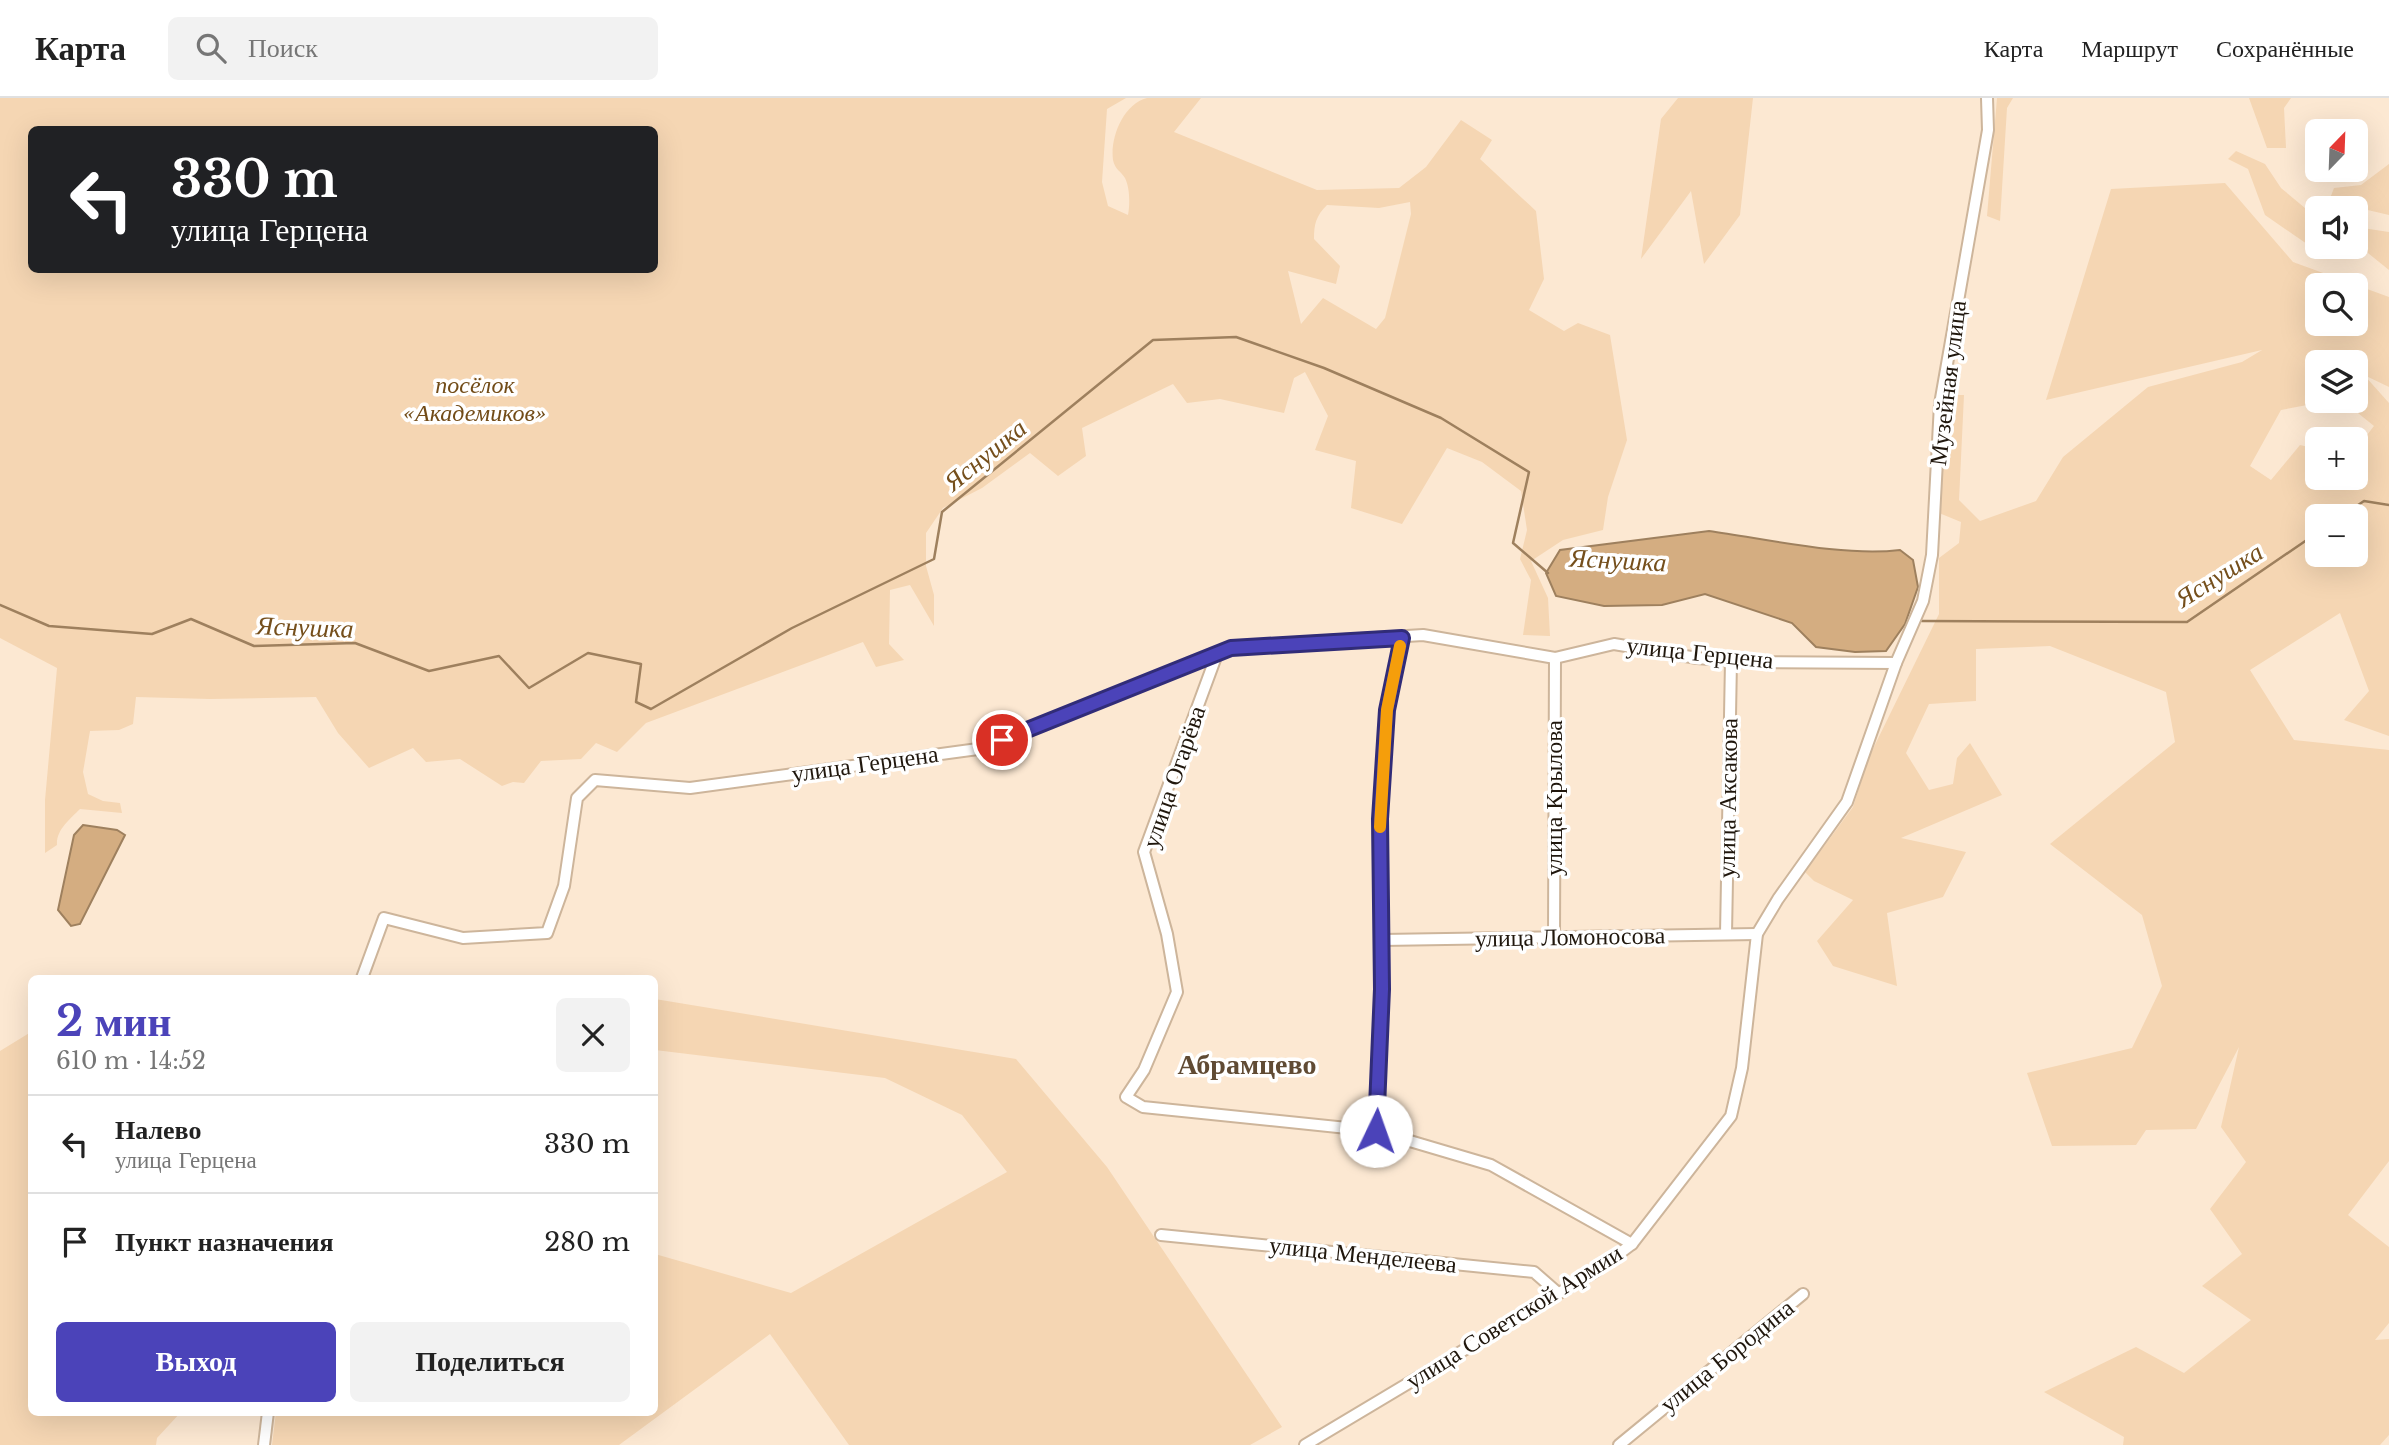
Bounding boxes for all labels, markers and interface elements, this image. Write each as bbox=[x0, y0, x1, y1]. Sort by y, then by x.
search box bbox=[168, 17, 658, 80]
text: Карта bbox=[35, 28, 126, 69]
icon: search bbox=[192, 29, 230, 67]
text: Поиск bbox=[248, 32, 318, 64]
text: Карта bbox=[1984, 34, 2043, 63]
text: Маршрут bbox=[2081, 34, 2178, 63]
text: Сохранённые bbox=[2216, 34, 2354, 63]
north arrow bbox=[2305, 119, 2368, 182]
map controls bbox=[2305, 119, 2368, 567]
text: 330 m bbox=[171, 149, 338, 210]
icon: left bbox=[56, 154, 147, 245]
button: sound bbox=[2305, 196, 2368, 259]
text: улица Герцена bbox=[171, 210, 368, 250]
button: search bbox=[2305, 273, 2368, 336]
street label: Музейная улица bbox=[1923, 298, 1972, 467]
button: layers bbox=[2305, 350, 2368, 413]
park label: посёлок «Академиков» bbox=[404, 370, 546, 427]
water label: Яснушка bbox=[936, 412, 1033, 499]
button: + bbox=[2305, 427, 2368, 490]
button: − bbox=[2305, 504, 2368, 567]
water label: Яснушка bbox=[2168, 536, 2269, 615]
water label: Яснушка bbox=[1568, 541, 1667, 579]
water label: Яснушка bbox=[255, 609, 354, 645]
street label: улица Герцена bbox=[1625, 630, 1775, 675]
street label: улица Огарёва bbox=[1136, 702, 1211, 852]
pin bbox=[972, 710, 1032, 770]
street label: улица Аксакова bbox=[1712, 717, 1743, 878]
street label: улица Крылова bbox=[1539, 720, 1568, 876]
icon: arrive bbox=[983, 721, 1021, 759]
street label: улица Герцена bbox=[790, 739, 940, 788]
street label: улица Ломоносова bbox=[1475, 920, 1666, 953]
text: 2 мин bbox=[56, 995, 172, 1047]
button: close bbox=[556, 998, 630, 1072]
text: 610 m · 14:52 bbox=[56, 1047, 206, 1075]
district label: Абрамцево bbox=[1178, 1047, 1316, 1082]
position arrow bbox=[1339, 1094, 1413, 1168]
text: Налево bbox=[115, 1114, 201, 1146]
icon: left bbox=[56, 1125, 94, 1163]
text: 330 m bbox=[544, 1128, 630, 1160]
text: улица Герцена bbox=[115, 1146, 257, 1174]
icon: arrive bbox=[56, 1223, 94, 1261]
text: Пункт назначения bbox=[115, 1226, 333, 1258]
text: 280 m bbox=[544, 1226, 630, 1258]
street label: улица Менделеева bbox=[1268, 1230, 1459, 1279]
street label: улица Советской Армии bbox=[1400, 1238, 1627, 1395]
street label: улица Бородина bbox=[1654, 1293, 1800, 1418]
button: Выход bbox=[56, 1322, 336, 1402]
button: Поделиться bbox=[350, 1322, 630, 1402]

